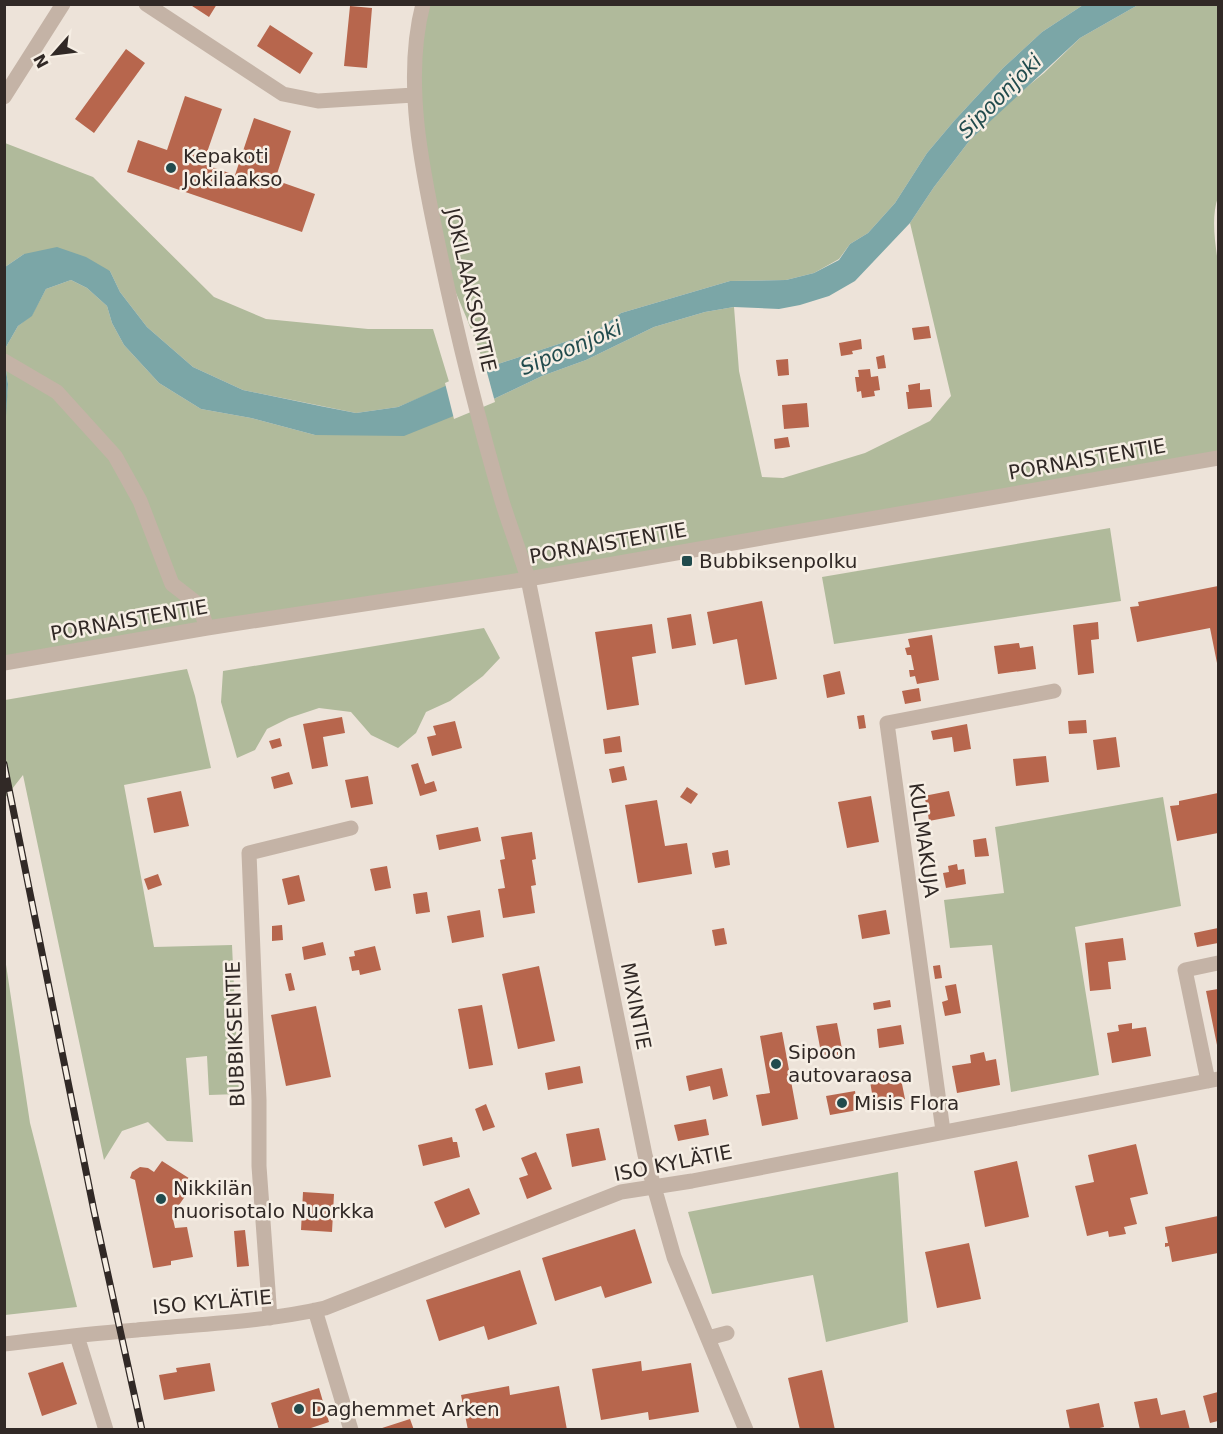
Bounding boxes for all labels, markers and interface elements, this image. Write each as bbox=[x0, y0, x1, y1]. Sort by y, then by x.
north arrow bbox=[24, 24, 84, 84]
water label: Sipoonjoki bbox=[953, 49, 1047, 143]
text: N bbox=[30, 50, 53, 71]
place label: Kepakoti Jokilaakso bbox=[181, 144, 283, 191]
marker: Kepakoti Jokilaakso bbox=[164, 161, 178, 175]
street label: JOKILAAKSONTIE bbox=[440, 204, 502, 374]
water label: Sipoonjoki bbox=[517, 316, 626, 380]
street label: PORNAISTENTIE bbox=[1006, 433, 1168, 485]
street label: PORNAISTENTIE bbox=[527, 517, 689, 569]
place label: Bubbiksenpolku bbox=[699, 549, 857, 573]
marker: Bubbiksenpolku bbox=[680, 554, 694, 568]
street label: PORNAISTENTIE bbox=[48, 594, 210, 646]
street label: KULMAKUJA bbox=[904, 781, 944, 899]
street label: MIXINTIE bbox=[616, 960, 656, 1052]
street label: BUBBIKSENTIE bbox=[220, 961, 250, 1107]
place label: Sipoon autovaraosa bbox=[788, 1040, 913, 1087]
marker: Sipoon autovaraosa bbox=[769, 1057, 783, 1071]
place label: Misis Flora bbox=[854, 1091, 959, 1115]
marker: Misis Flora bbox=[835, 1096, 849, 1110]
street label: ISO KYLÄTIE bbox=[612, 1140, 734, 1186]
place label: Nikkilän nuorisotalo Nuorkka bbox=[173, 1176, 374, 1223]
marker: Nikkilän nuorisotalo Nuorkka bbox=[154, 1192, 168, 1206]
street label: ISO KYLÄTIE bbox=[151, 1285, 273, 1319]
place label: Daghemmet Arken bbox=[311, 1397, 500, 1421]
marker: Daghemmet Arken bbox=[292, 1402, 306, 1416]

